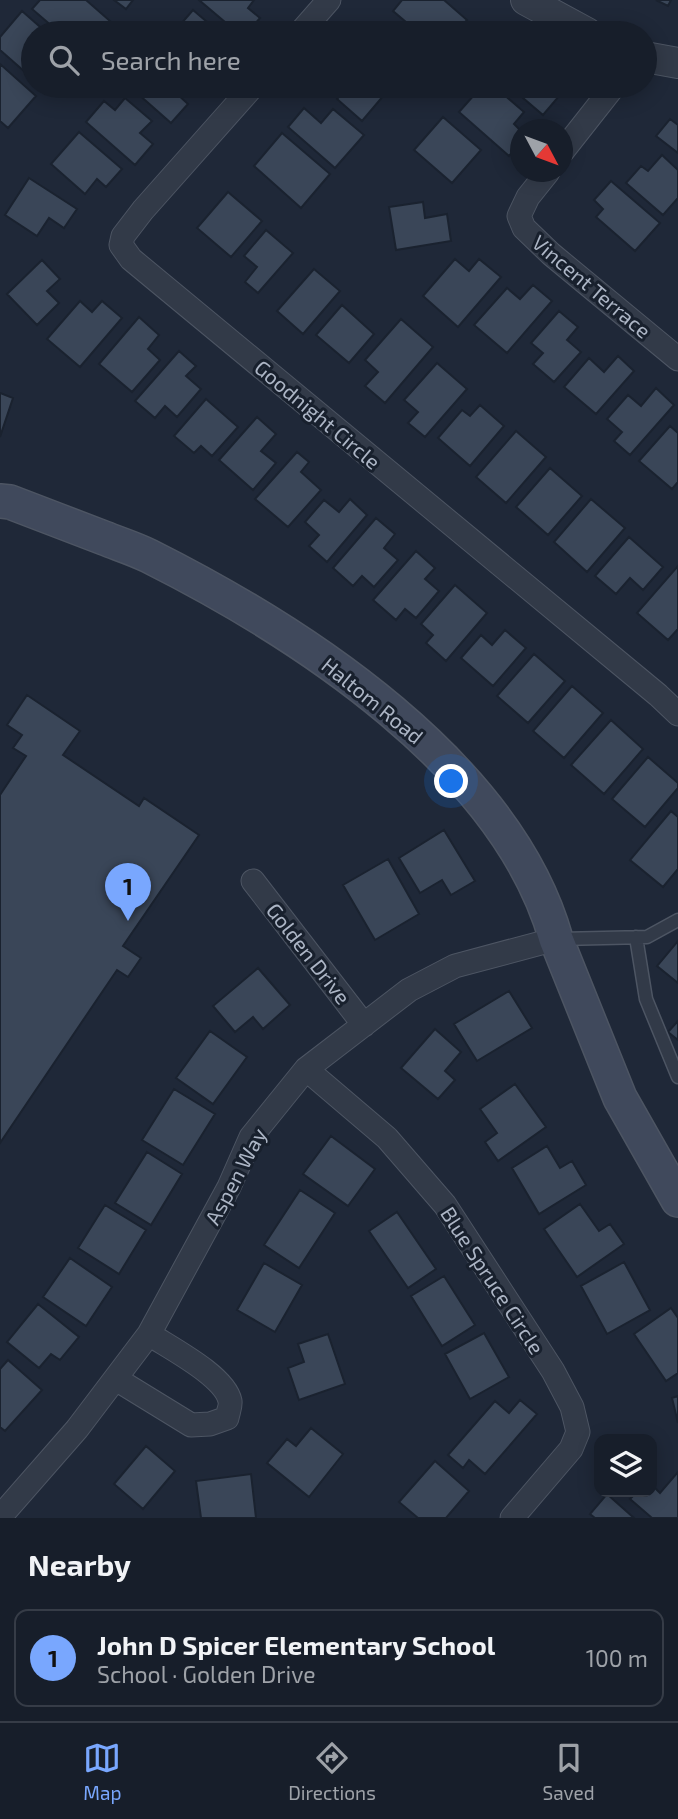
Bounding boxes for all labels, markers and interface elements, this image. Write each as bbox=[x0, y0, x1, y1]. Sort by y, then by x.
search box bbox=[21, 21, 657, 98]
icon: search bbox=[45, 41, 83, 79]
text: Search here bbox=[101, 44, 241, 75]
north arrow bbox=[510, 119, 573, 182]
street label: Vincent Terrace bbox=[528, 229, 656, 343]
street label: Goodnight Circle bbox=[250, 354, 386, 474]
street label: Haltom Road bbox=[317, 652, 429, 748]
your location bbox=[434, 764, 468, 798]
pin: 1 bbox=[105, 863, 151, 921]
street label: Golden Drive bbox=[262, 897, 356, 1009]
street label: Aspen Way bbox=[199, 1123, 271, 1229]
street label: Blue Spruce Circle bbox=[436, 1202, 550, 1358]
map controls bbox=[594, 1434, 657, 1497]
button: layers bbox=[594, 1434, 657, 1497]
text: Nearby bbox=[28, 1546, 131, 1582]
text: John D Spicer Elementary School bbox=[97, 1629, 495, 1660]
text: 1 bbox=[48, 1644, 58, 1672]
text: 100 m bbox=[586, 1644, 648, 1672]
text: School · Golden Drive bbox=[97, 1660, 316, 1688]
tab: Map bbox=[83, 1739, 121, 1804]
tab: Directions bbox=[288, 1739, 376, 1804]
tab: Saved bbox=[542, 1739, 595, 1804]

